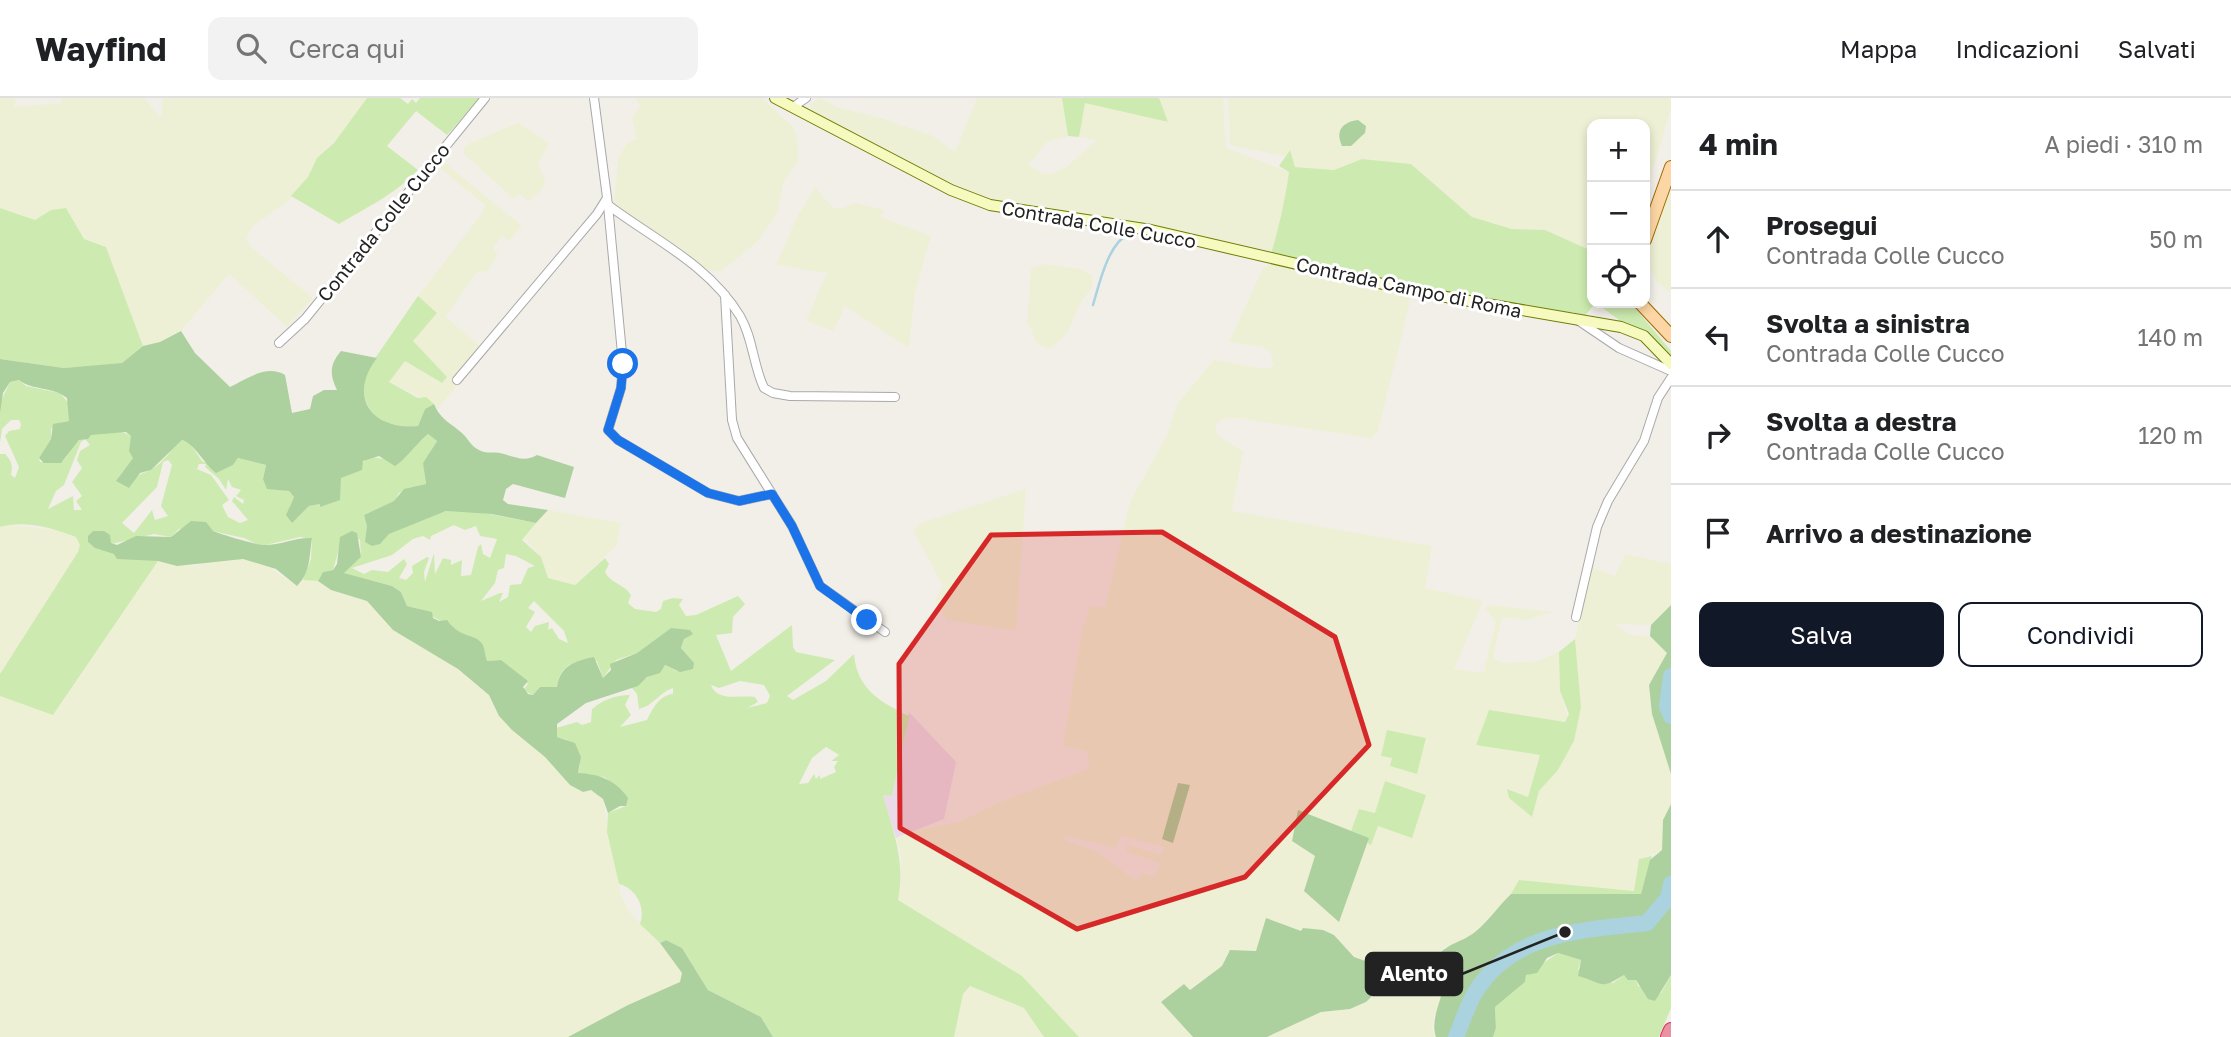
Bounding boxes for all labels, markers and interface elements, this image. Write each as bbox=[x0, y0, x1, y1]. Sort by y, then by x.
search box bbox=[208, 17, 698, 80]
text: Wayfind bbox=[35, 29, 166, 68]
icon: search bbox=[232, 29, 270, 67]
text: Cerca qui bbox=[288, 33, 405, 64]
text: Mappa bbox=[1840, 34, 1917, 63]
text: Indicazioni bbox=[1955, 34, 2080, 63]
text: Salvati bbox=[2118, 34, 2196, 63]
map controls bbox=[1587, 119, 1650, 308]
button: + bbox=[1587, 119, 1650, 182]
text: 4 min bbox=[1699, 126, 1778, 162]
text: A piedi · 310 m bbox=[2045, 130, 2203, 158]
street label: Contrada Colle Cucco bbox=[312, 138, 454, 306]
button: − bbox=[1587, 182, 1650, 245]
street label: Contrada Colle Cucco bbox=[1000, 196, 1198, 252]
text: Prosegui bbox=[1766, 210, 1877, 241]
icon: ahead bbox=[1699, 220, 1737, 258]
text: 50 m bbox=[2149, 225, 2203, 253]
text: Contrada Colle Cucco bbox=[1766, 241, 2005, 269]
button: locate bbox=[1587, 245, 1650, 308]
street label: Contrada Campo di Roma bbox=[1294, 252, 1524, 322]
text: Svolta a sinistra bbox=[1766, 308, 1970, 339]
icon: left bbox=[1699, 318, 1737, 356]
text: 140 m bbox=[2137, 323, 2203, 351]
text: Contrada Colle Cucco bbox=[1766, 339, 2005, 367]
route start bbox=[607, 348, 638, 379]
text: Svolta a destra bbox=[1766, 406, 1957, 437]
icon: right bbox=[1699, 416, 1737, 454]
text: 120 m bbox=[2138, 421, 2203, 449]
text: Contrada Colle Cucco bbox=[1766, 437, 2005, 465]
icon: arrive bbox=[1699, 514, 1737, 552]
text: Arrivo a destinazione bbox=[1766, 518, 2032, 549]
button: Salva bbox=[1699, 602, 1944, 667]
button: Condividi bbox=[1958, 602, 2203, 667]
route end bbox=[851, 604, 882, 635]
callout: Alento bbox=[1366, 953, 1462, 995]
text: Alento bbox=[1380, 960, 1448, 986]

